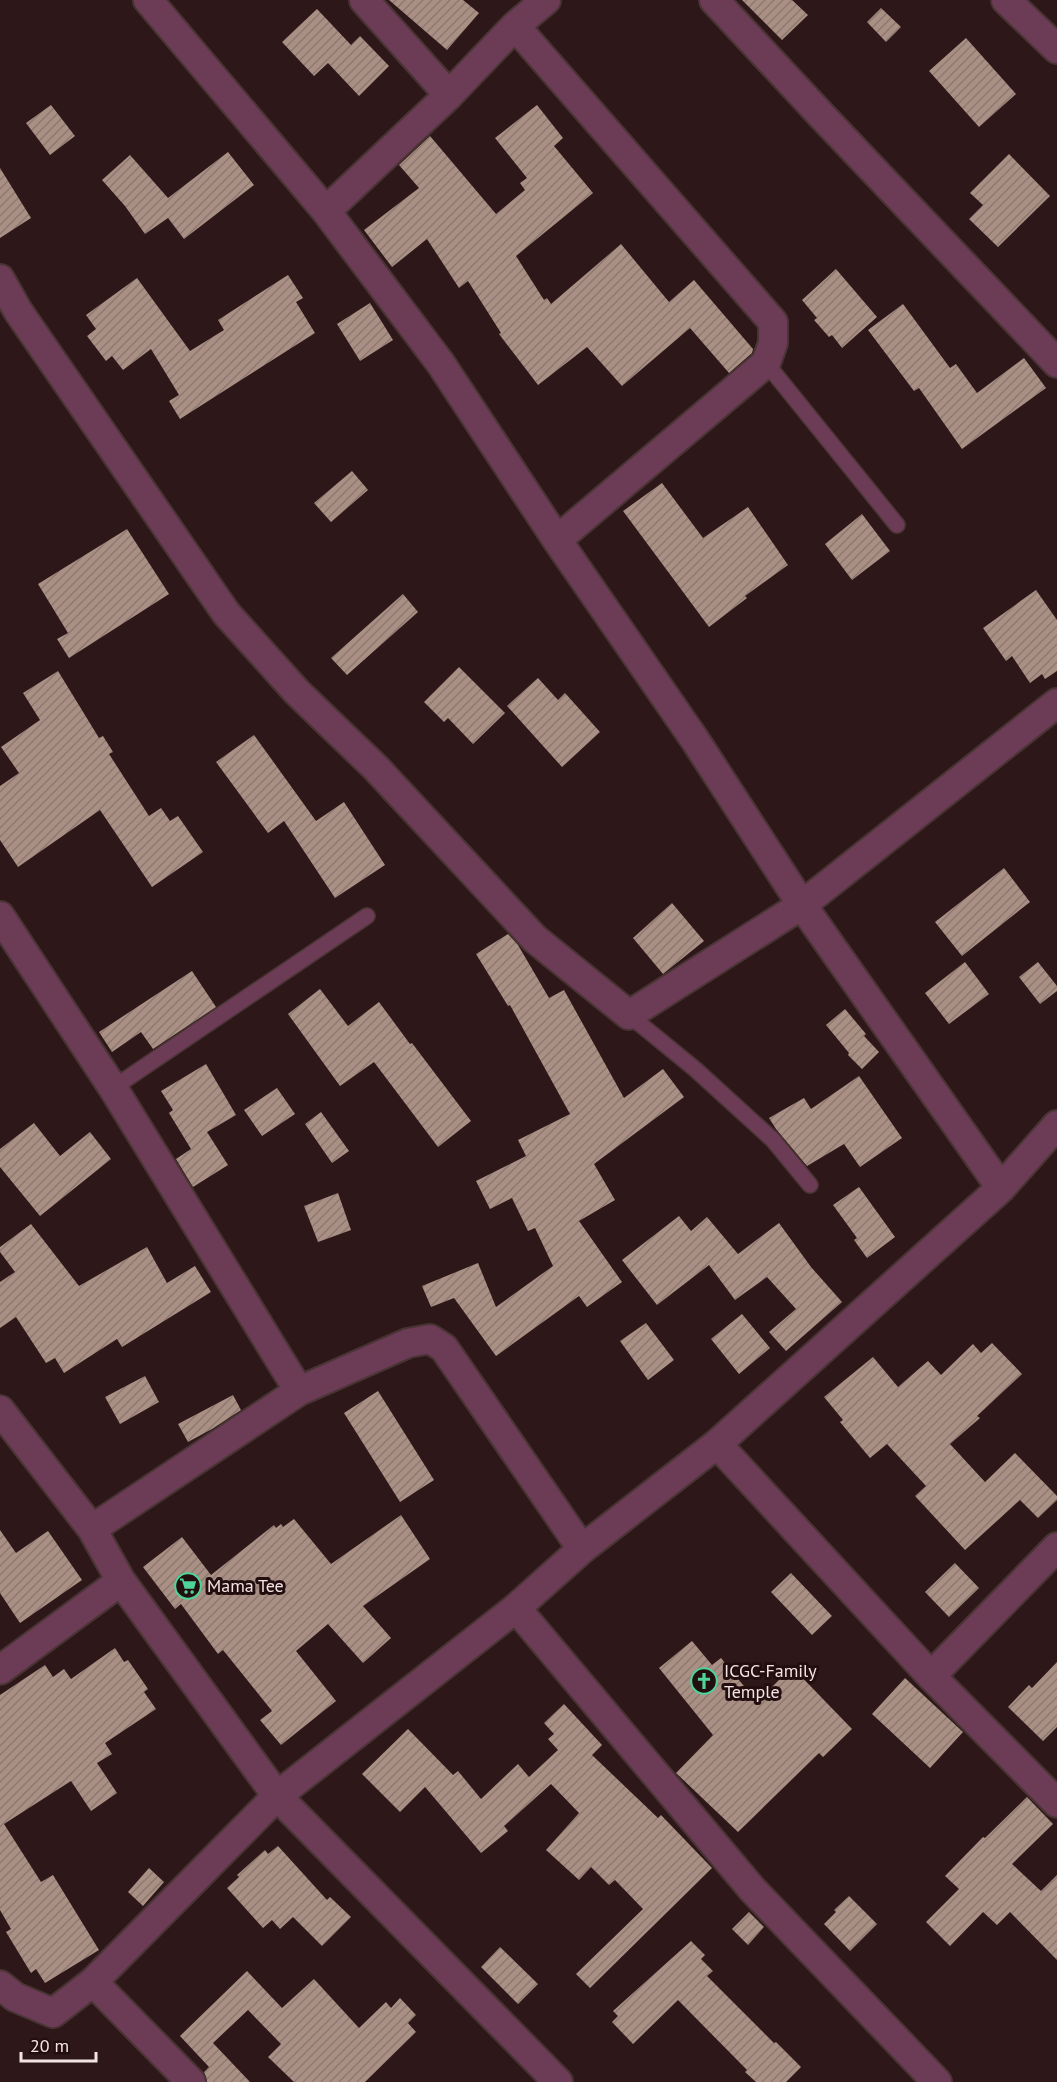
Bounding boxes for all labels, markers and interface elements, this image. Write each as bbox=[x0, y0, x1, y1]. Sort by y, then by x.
supermarket icon: Mama Tee bbox=[173, 1571, 203, 1601]
place label: Mama Tee bbox=[207, 1574, 284, 1597]
place label: ICGC-Family Temple bbox=[724, 1659, 817, 1703]
church icon: ICGC-Family Temple bbox=[689, 1666, 719, 1696]
scale bar bbox=[21, 2025, 96, 2063]
text: 20 m bbox=[30, 2034, 69, 2057]

